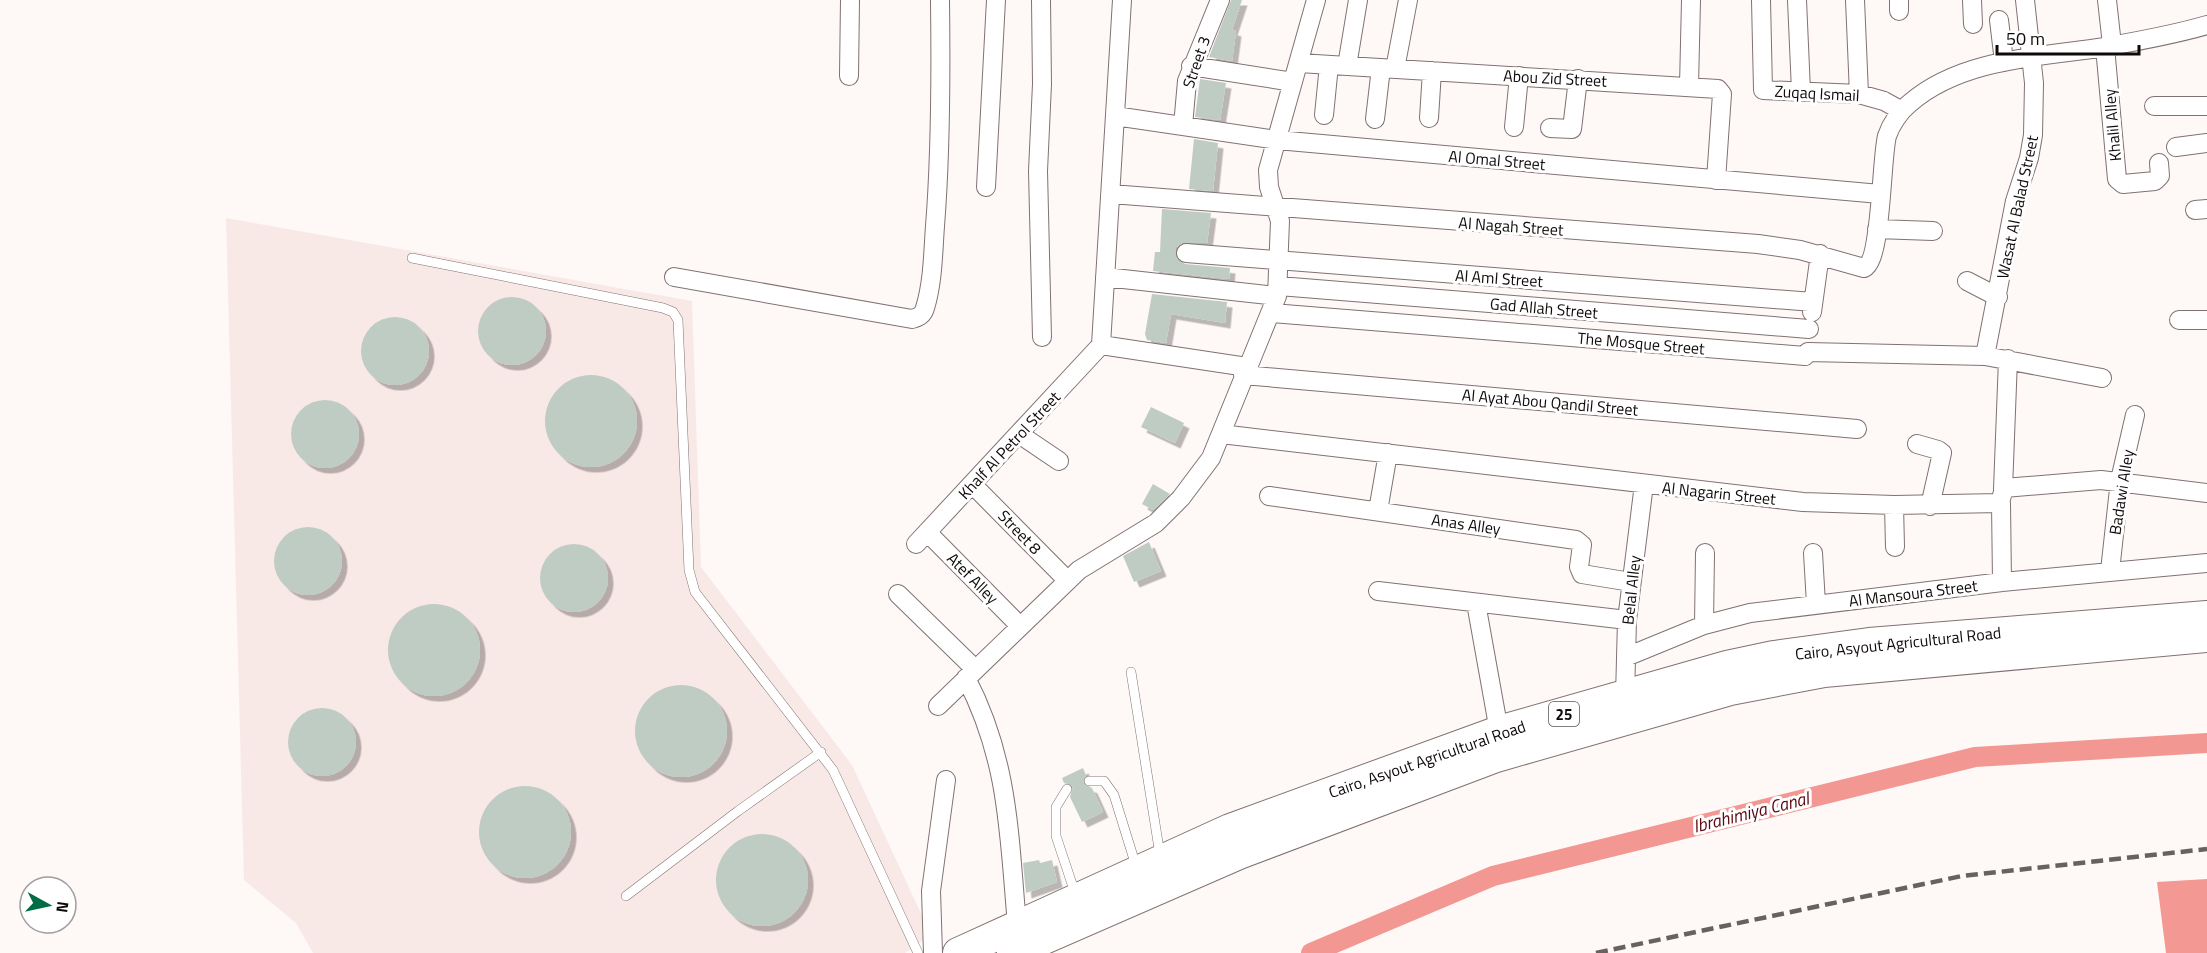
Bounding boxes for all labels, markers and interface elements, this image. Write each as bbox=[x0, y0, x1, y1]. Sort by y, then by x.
scale bar bbox=[1997, 18, 2140, 56]
text: 50 m bbox=[2006, 25, 2045, 52]
street label: Street 3 bbox=[1176, 33, 1216, 91]
street label: Abou Zid Street bbox=[1503, 63, 1608, 93]
street label: Zuqaq Ismail bbox=[1774, 79, 1860, 107]
street label: Khalil Alley bbox=[2097, 87, 2127, 162]
street label: Wasat Al Balad Street bbox=[1990, 133, 2044, 281]
street label: Al Omal Street bbox=[1448, 144, 1547, 176]
street label: Al Nagah Street bbox=[1458, 210, 1565, 242]
street label: Al Aml Street bbox=[1454, 263, 1544, 293]
street label: Gad Allah Street bbox=[1489, 291, 1599, 325]
street label: The Mosque Street bbox=[1576, 325, 1706, 361]
street label: Al Ayat Abou Qandil Street bbox=[1461, 382, 1639, 422]
street label: Khalf Al Petrol Street bbox=[952, 385, 1066, 505]
street label: Badawi Alley bbox=[2102, 447, 2140, 536]
street label: Al Nagarin Street bbox=[1661, 475, 1777, 511]
street label: Street 8 bbox=[993, 504, 1047, 560]
street label: Anas Alley bbox=[1430, 507, 1502, 541]
street label: Atef Alley bbox=[942, 547, 1004, 609]
street label: Belal Alley bbox=[1615, 554, 1647, 626]
street label: Al Mansoura Street bbox=[1847, 573, 1979, 613]
street label: Cairo, Asyout Agricultural Road bbox=[1794, 620, 2002, 666]
road number: 25 bbox=[1549, 702, 1579, 726]
street label: Cairo, Asyout Agricultural Road bbox=[1325, 714, 1529, 804]
water label: Ibrahimiya Canal bbox=[1690, 784, 1814, 839]
north arrow bbox=[18, 875, 78, 935]
text: N bbox=[50, 900, 76, 914]

